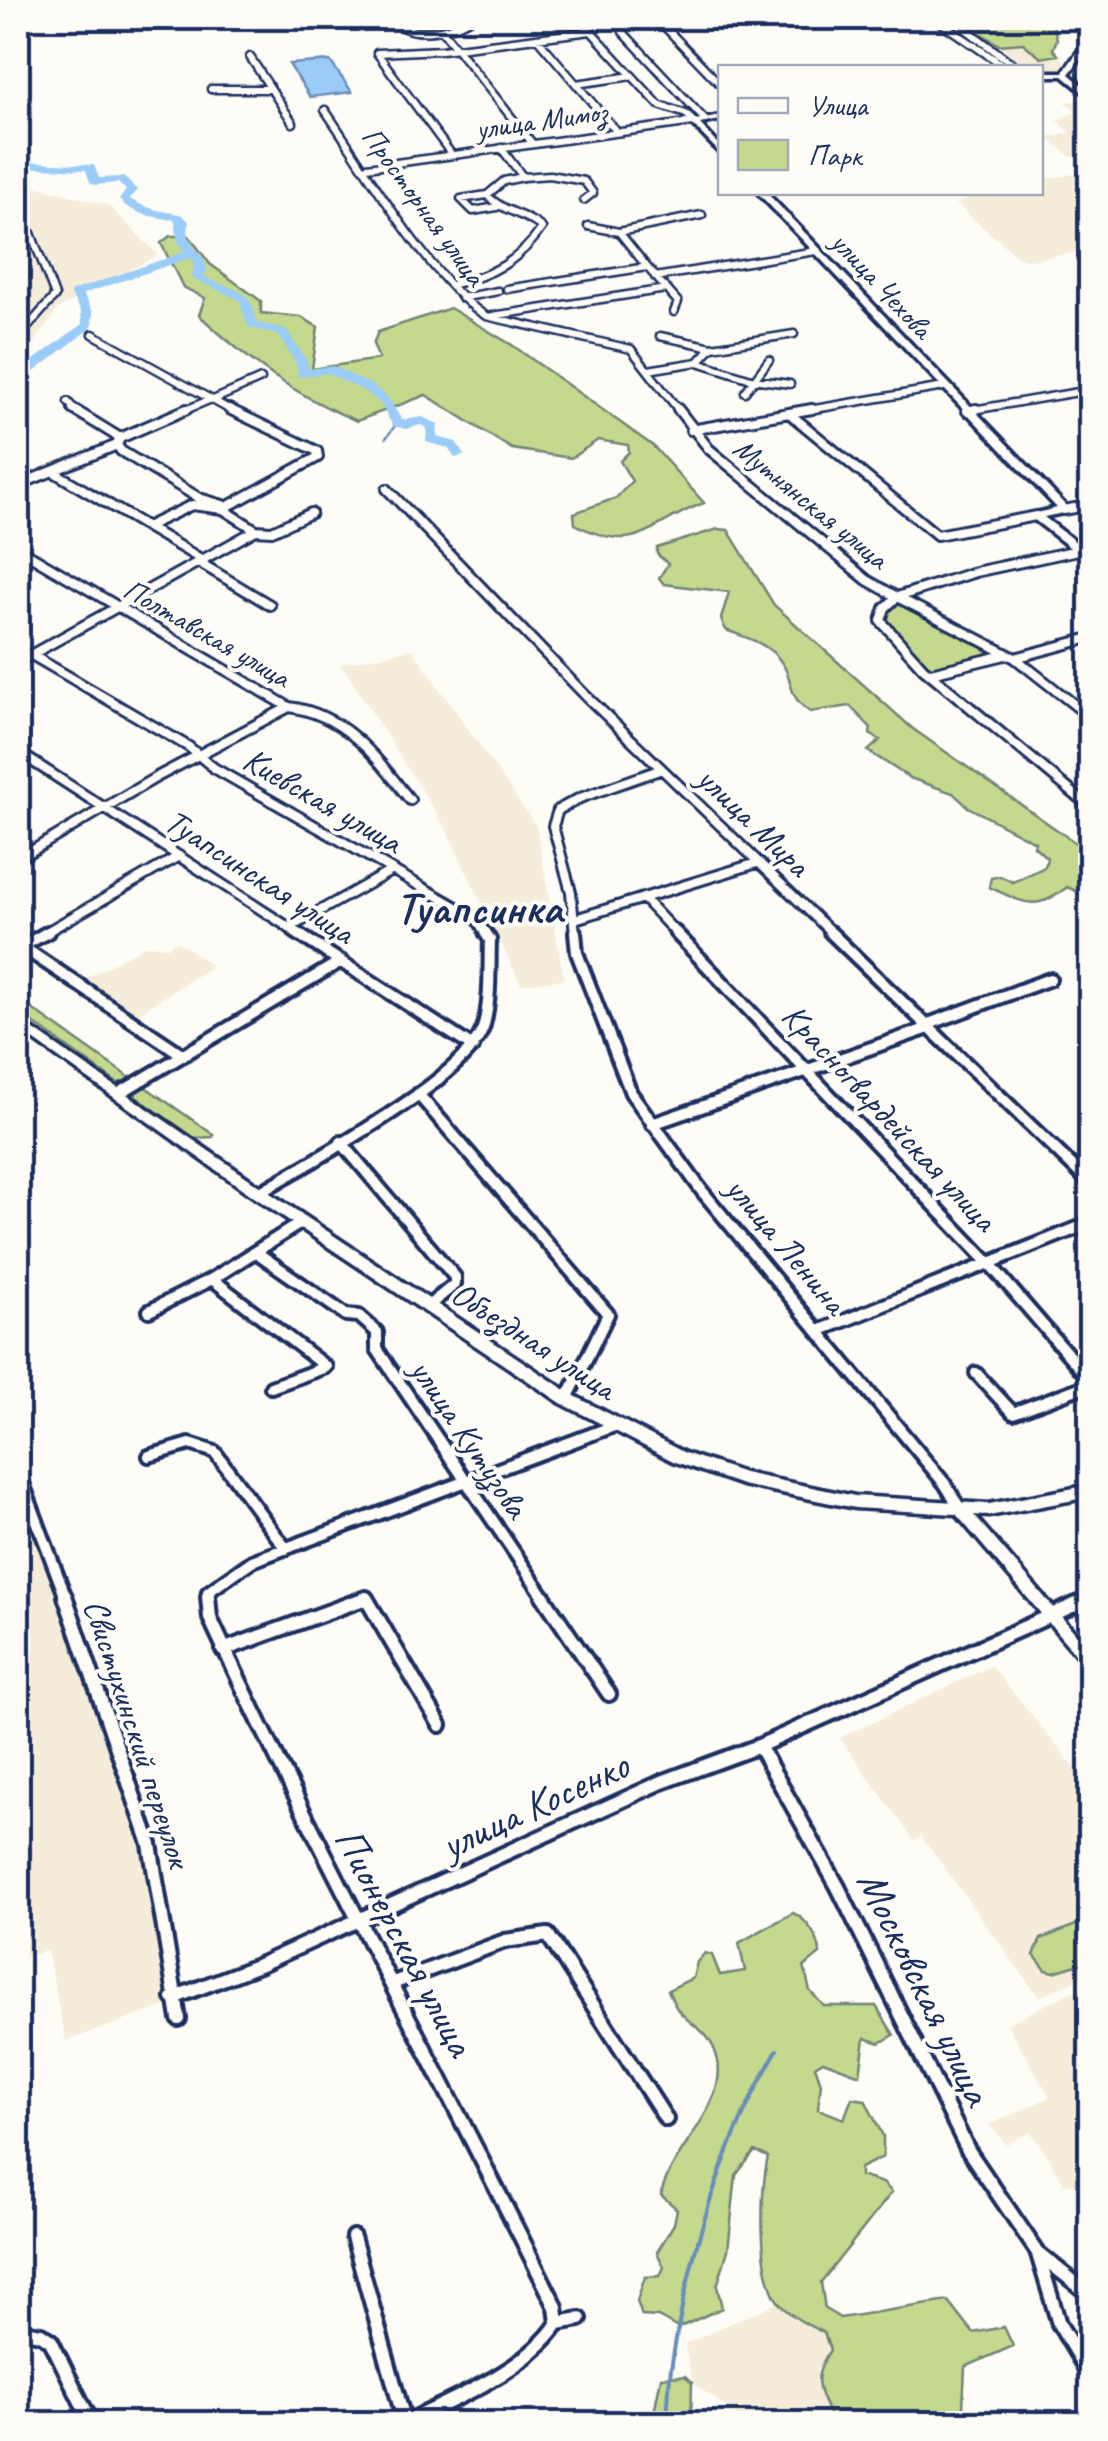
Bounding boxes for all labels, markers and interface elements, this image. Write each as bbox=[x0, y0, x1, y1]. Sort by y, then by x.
legend bbox=[718, 65, 1043, 195]
text: Улица bbox=[808, 86, 869, 124]
street label: улица Мимоз bbox=[471, 92, 612, 148]
street label: Просторная улица bbox=[353, 119, 496, 295]
text: Парк bbox=[808, 136, 864, 174]
street label: улица Чехова bbox=[822, 222, 943, 348]
street label: Мутнянская улица bbox=[726, 429, 898, 578]
street label: Полтавская улица bbox=[117, 570, 299, 697]
street label: Киевская улица bbox=[235, 737, 413, 865]
street label: улица Мира bbox=[686, 755, 821, 888]
street label: Туапсинская улица bbox=[156, 798, 365, 956]
district label: Туапсинка bbox=[396, 880, 566, 937]
street label: Красногвардейская улица bbox=[772, 994, 1008, 1242]
street label: улица Ленина bbox=[715, 1166, 859, 1326]
street label: Объездная улица bbox=[443, 1270, 627, 1412]
street label: улица Кутузова bbox=[399, 1348, 541, 1529]
street label: Свистухинский переулок bbox=[73, 1593, 203, 1876]
street label: улица Косенко bbox=[430, 1738, 639, 1873]
street label: Пионерская улица bbox=[322, 1818, 489, 2068]
street label: Московская улица bbox=[845, 1862, 1005, 2116]

